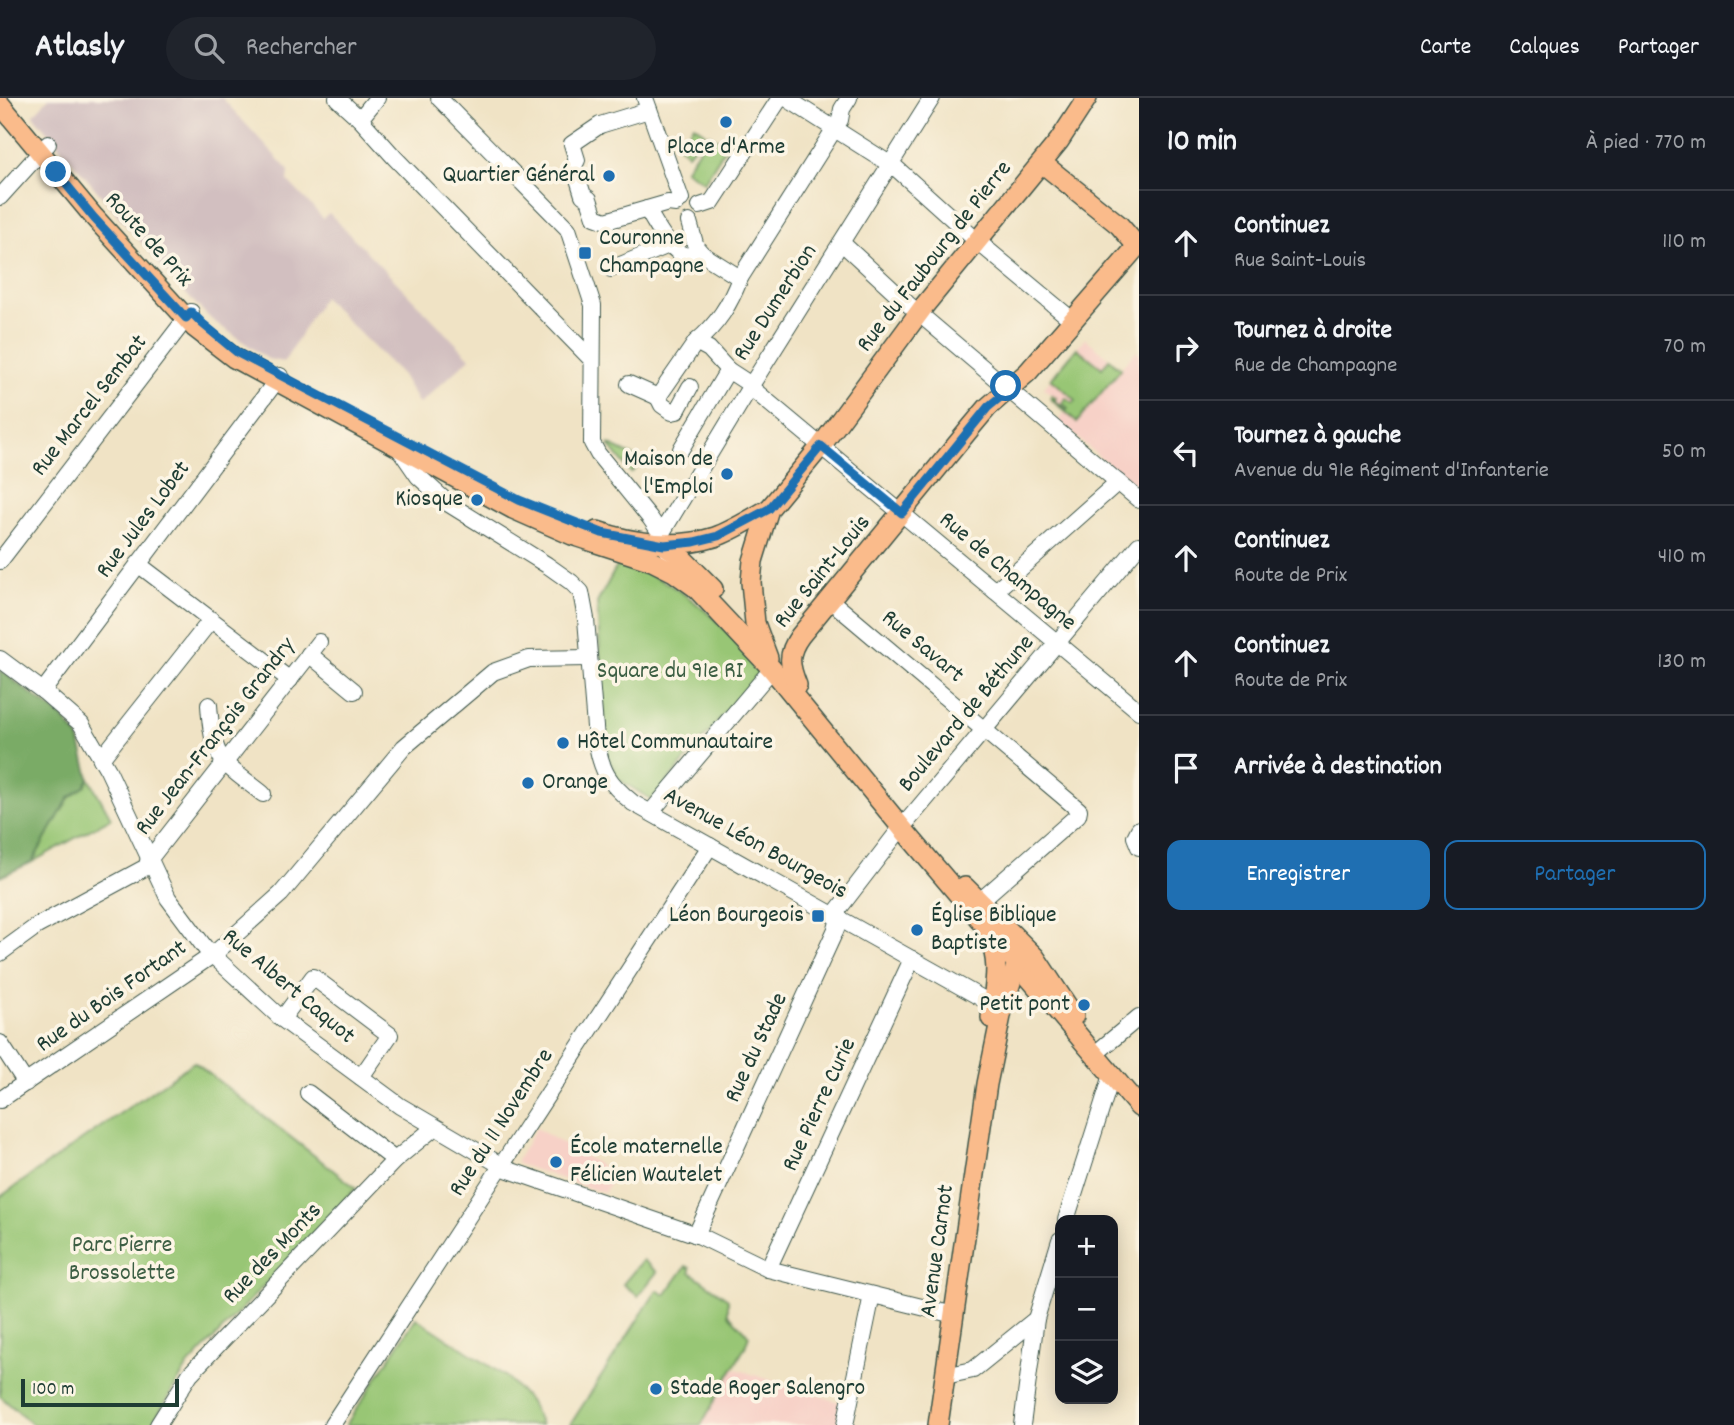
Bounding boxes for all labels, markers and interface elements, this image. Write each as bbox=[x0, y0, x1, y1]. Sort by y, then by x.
search box bbox=[166, 17, 656, 80]
text: Atlasly bbox=[35, 25, 124, 72]
icon: search bbox=[190, 29, 228, 67]
text: Rechercher bbox=[246, 30, 357, 67]
text: Carte bbox=[1420, 31, 1471, 65]
text: Calques bbox=[1509, 31, 1580, 65]
text: Partager bbox=[1618, 31, 1699, 65]
marker: Place d'Arme bbox=[718, 114, 734, 130]
text: 10 min bbox=[1167, 122, 1237, 165]
text: À pied · 770 m bbox=[1586, 127, 1706, 160]
place label: Place d'Arme bbox=[667, 131, 785, 165]
street label: Rue du Faubourg de Pierre bbox=[849, 154, 1021, 360]
route end bbox=[40, 156, 71, 187]
place label: Quartier Général bbox=[443, 159, 595, 193]
marker: Quartier Général bbox=[601, 168, 617, 184]
street label: Route de Prix bbox=[96, 185, 200, 295]
text: Continuez bbox=[1234, 208, 1329, 245]
place label: Couronne Champagne bbox=[599, 222, 704, 284]
icon: ahead bbox=[1167, 224, 1205, 262]
text: 110 m bbox=[1662, 226, 1706, 259]
street label: Rue Dumerbion bbox=[725, 238, 827, 368]
marker: Couronne Champagne bbox=[577, 245, 593, 261]
text: Rue Saint-Louis bbox=[1234, 245, 1366, 278]
text: Tournez à droite bbox=[1234, 313, 1392, 350]
street label: Rue Marcel Sembat bbox=[24, 328, 156, 484]
icon: right bbox=[1167, 329, 1205, 367]
text: 70 m bbox=[1664, 331, 1706, 364]
text: Rue de Champagne bbox=[1234, 350, 1397, 383]
route start bbox=[990, 370, 1021, 401]
text: Tournez à gauche bbox=[1234, 418, 1401, 455]
icon: left bbox=[1167, 434, 1205, 472]
text: 50 m bbox=[1662, 436, 1706, 469]
place label: Maison de l'Emploi bbox=[624, 443, 713, 505]
street label: Rue Jules Lobet bbox=[88, 454, 200, 586]
text: Avenue du 91e Régiment d'Infanterie bbox=[1234, 455, 1549, 488]
marker: Maison de l'Emploi bbox=[719, 466, 735, 482]
place label: Kiosque bbox=[395, 483, 463, 517]
marker: Kiosque bbox=[469, 492, 485, 508]
street label: Rue de Champagne bbox=[931, 504, 1083, 640]
street label: Rue Saint-Louis bbox=[766, 508, 880, 636]
text: Continuez bbox=[1234, 523, 1329, 560]
icon: ahead bbox=[1167, 539, 1205, 577]
text: 410 m bbox=[1658, 541, 1706, 574]
text: Route de Prix bbox=[1234, 560, 1347, 593]
street label: Rue Savart bbox=[873, 602, 971, 692]
street label: Boulevard de Béthune bbox=[891, 628, 1043, 800]
text: Continuez bbox=[1234, 628, 1329, 665]
street label: Rue Jean-François Grandry bbox=[128, 630, 305, 843]
icon: ahead bbox=[1167, 644, 1205, 682]
text: 130 m bbox=[1657, 646, 1706, 679]
park label: Square du 91e RI bbox=[597, 655, 744, 689]
text: Route de Prix bbox=[1234, 665, 1347, 698]
place label: Hôtel Communautaire bbox=[577, 726, 773, 760]
marker: Hôtel Communautaire bbox=[555, 735, 571, 751]
icon: arrive bbox=[1167, 749, 1205, 787]
text: Arrivée à destination bbox=[1234, 749, 1442, 786]
place label: Orange bbox=[542, 766, 608, 800]
marker: Orange bbox=[520, 775, 536, 791]
street label: Avenue Léon Bourgeois bbox=[657, 779, 853, 909]
button: Enregistrer bbox=[1167, 840, 1430, 910]
button: Partager bbox=[1444, 840, 1706, 910]
place label: Léon Bourgeois bbox=[669, 899, 804, 933]
place label: Église Biblique Baptiste bbox=[931, 899, 1057, 961]
marker: Léon Bourgeois bbox=[810, 908, 826, 924]
street label: Rue Albert Caquot bbox=[214, 921, 362, 1053]
marker: Église Biblique Baptiste bbox=[909, 922, 925, 938]
street label: Rue du Bois Fortant bbox=[30, 932, 195, 1062]
street label: Rue du Stade bbox=[717, 987, 797, 1109]
place label: Petit pont bbox=[979, 988, 1070, 1022]
marker: Petit pont bbox=[1076, 997, 1092, 1013]
street label: Rue Pierre Curie bbox=[774, 1033, 866, 1177]
street label: Rue du 11 Novembre bbox=[441, 1042, 563, 1204]
place label: École maternelle Félicien Wautelet bbox=[570, 1131, 723, 1193]
marker: École maternelle Félicien Wautelet bbox=[548, 1154, 564, 1170]
street label: Avenue Carnot bbox=[912, 1182, 964, 1320]
street label: Rue des Monts bbox=[216, 1195, 330, 1313]
map controls bbox=[1055, 1215, 1118, 1404]
button: + bbox=[1055, 1215, 1118, 1278]
park label: Parc Pierre Brossolette bbox=[69, 1229, 175, 1291]
button: − bbox=[1055, 1278, 1118, 1341]
button: layers bbox=[1055, 1341, 1118, 1404]
place label: Stade Roger Salengro bbox=[670, 1372, 865, 1406]
scale bar bbox=[21, 1376, 178, 1408]
text: 100 m bbox=[32, 1377, 74, 1404]
marker: Stade Roger Salengro bbox=[648, 1381, 664, 1397]

